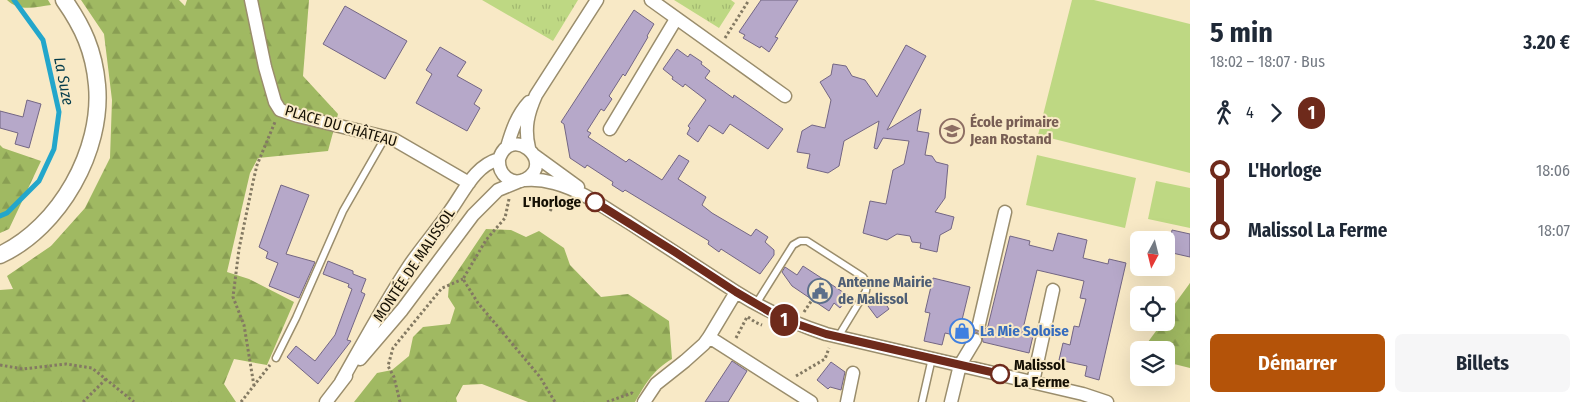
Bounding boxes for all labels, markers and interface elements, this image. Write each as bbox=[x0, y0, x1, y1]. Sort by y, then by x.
text: 5 min bbox=[1210, 16, 1273, 49]
text: 3.20 € bbox=[1523, 31, 1570, 54]
text: 18:02 – 18:07 · Bus bbox=[1210, 52, 1325, 71]
water label: La Suze bbox=[50, 55, 78, 107]
icon: walk bbox=[1210, 99, 1238, 127]
icon: forward bbox=[1262, 99, 1290, 127]
street label: PLACE DU CHÂTEAU bbox=[283, 101, 399, 151]
text: 1 bbox=[1308, 102, 1315, 124]
text: 4 bbox=[1246, 103, 1254, 122]
place label: École primaire Jean Rostand bbox=[969, 113, 1059, 148]
school or university icon: École primaire Jean Rostand bbox=[939, 118, 965, 144]
text: L'Horloge bbox=[1248, 159, 1322, 182]
text: 18:06 bbox=[1536, 161, 1570, 180]
marker: L'Horloge bbox=[585, 192, 605, 212]
place label: L'Horloge bbox=[523, 193, 581, 211]
street label: MONTÉE DE MALISSOL bbox=[369, 205, 459, 325]
text: Malissol La Ferme bbox=[1248, 219, 1387, 242]
text: 18:07 bbox=[1538, 221, 1570, 240]
north arrow bbox=[1130, 231, 1175, 276]
map controls bbox=[1130, 231, 1175, 386]
place label: Antenne Mairie de Malissol bbox=[837, 273, 933, 308]
public building icon: Antenne Mairie de Malissol bbox=[807, 278, 833, 304]
button: locate bbox=[1130, 286, 1175, 331]
line badge: 1 bbox=[768, 304, 800, 336]
text: 1 bbox=[780, 309, 788, 331]
shop icon: La Mie Soloise bbox=[949, 318, 975, 344]
place label: La Mie Soloise bbox=[980, 322, 1069, 340]
button: Démarrer bbox=[1210, 334, 1385, 392]
button: Billets bbox=[1395, 334, 1570, 392]
button: layers bbox=[1130, 341, 1175, 386]
place label: Malissol La Ferme bbox=[1014, 356, 1070, 391]
marker: Malissol La Ferme bbox=[990, 364, 1010, 384]

